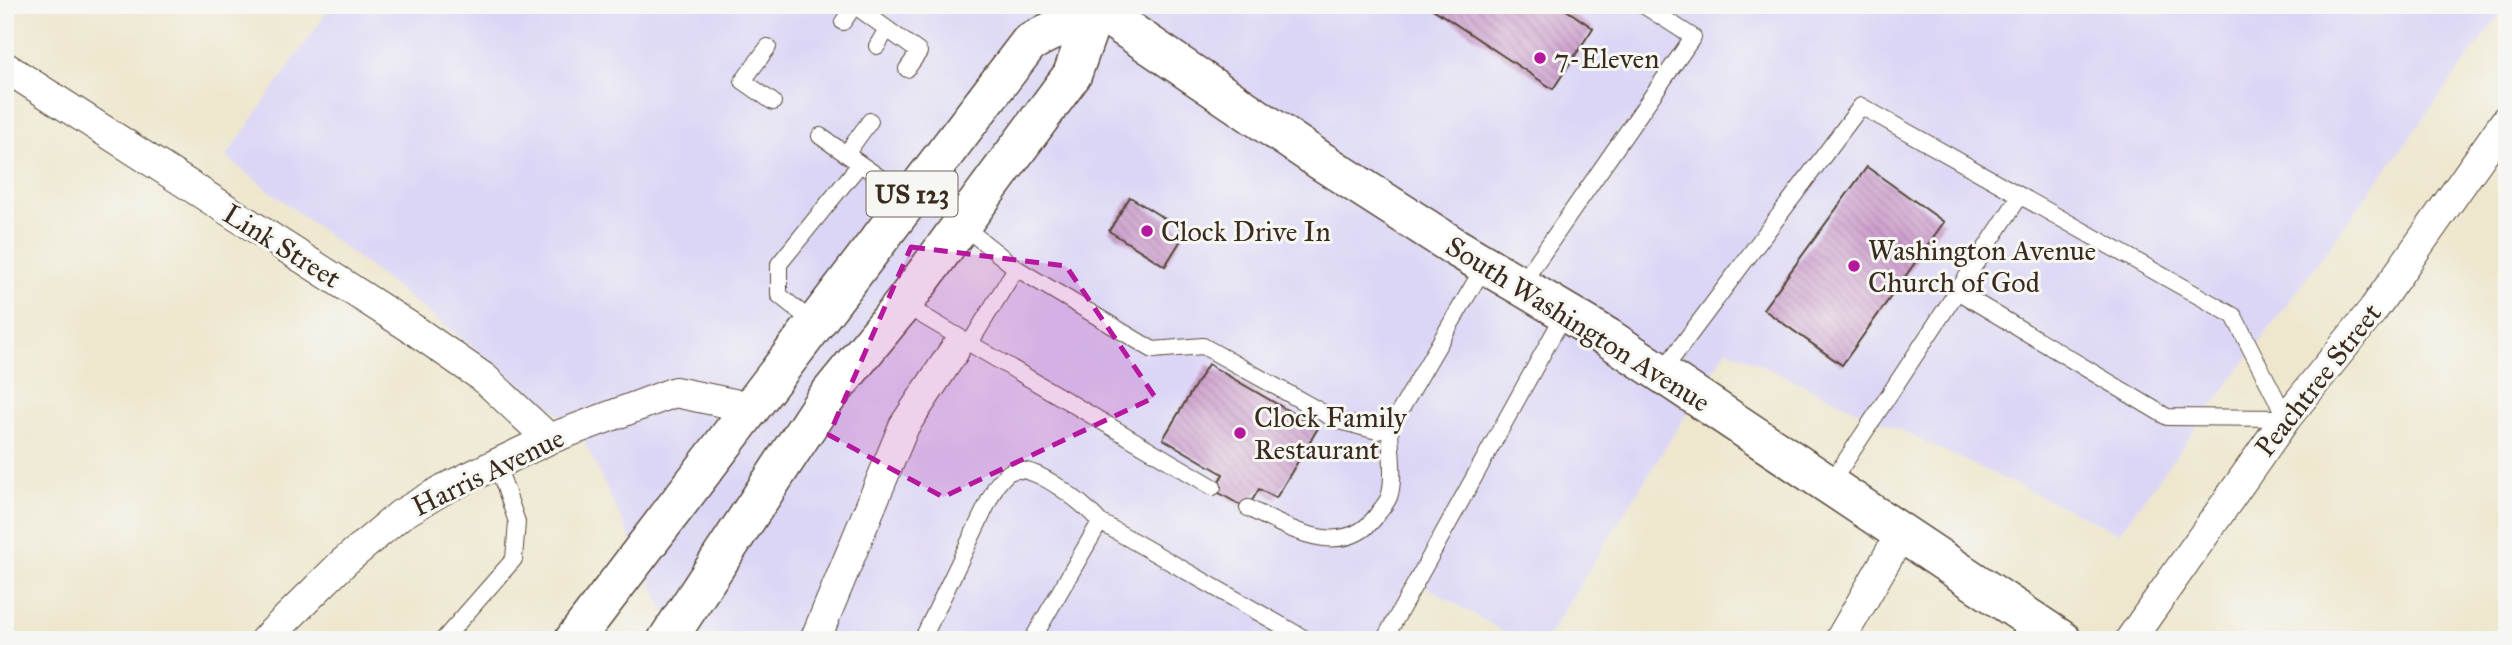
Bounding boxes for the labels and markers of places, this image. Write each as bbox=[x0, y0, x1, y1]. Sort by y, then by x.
place label: 7-Eleven bbox=[1554, 41, 1659, 76]
marker: 7-Eleven bbox=[1532, 50, 1548, 66]
place label: Clock Drive In bbox=[1161, 214, 1331, 249]
marker: Clock Drive In bbox=[1139, 223, 1155, 239]
place label: Washington Avenue Church of God bbox=[1868, 233, 2096, 300]
marker: Washington Avenue Church of God bbox=[1846, 258, 1862, 274]
place label: Clock Family Restaurant bbox=[1254, 400, 1408, 467]
marker: Clock Family Restaurant bbox=[1232, 425, 1248, 441]

